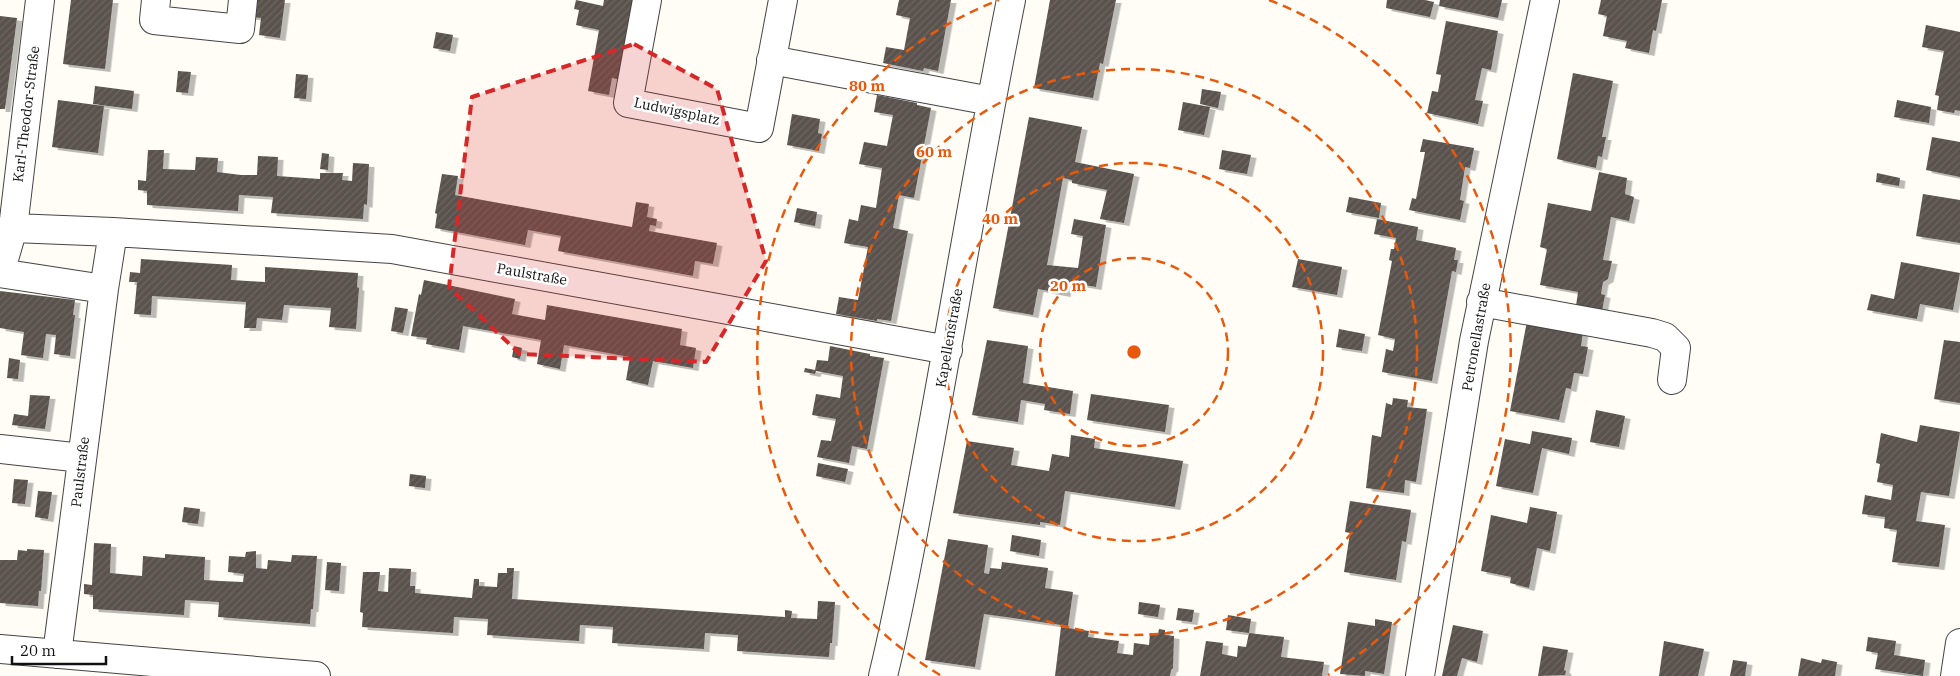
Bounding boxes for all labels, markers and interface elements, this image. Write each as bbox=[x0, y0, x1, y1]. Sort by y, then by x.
street label: Karl-Theodor-Straße bbox=[9, 45, 43, 183]
text: 80 m bbox=[849, 76, 885, 95]
street label: Ludwigsplatz bbox=[632, 93, 722, 129]
text: 60 m bbox=[916, 142, 952, 161]
text: 40 m bbox=[982, 209, 1018, 228]
street label: Paulstraße bbox=[495, 259, 569, 289]
text: 20 m bbox=[1050, 276, 1086, 295]
street label: Petronellastraße bbox=[1458, 282, 1494, 392]
street label: Kapellenstraße bbox=[931, 287, 967, 389]
centre of rings bbox=[1125, 343, 1143, 361]
street label: Paulstraße bbox=[67, 436, 93, 508]
scale bar bbox=[12, 634, 106, 666]
text: 20 m bbox=[20, 641, 56, 660]

